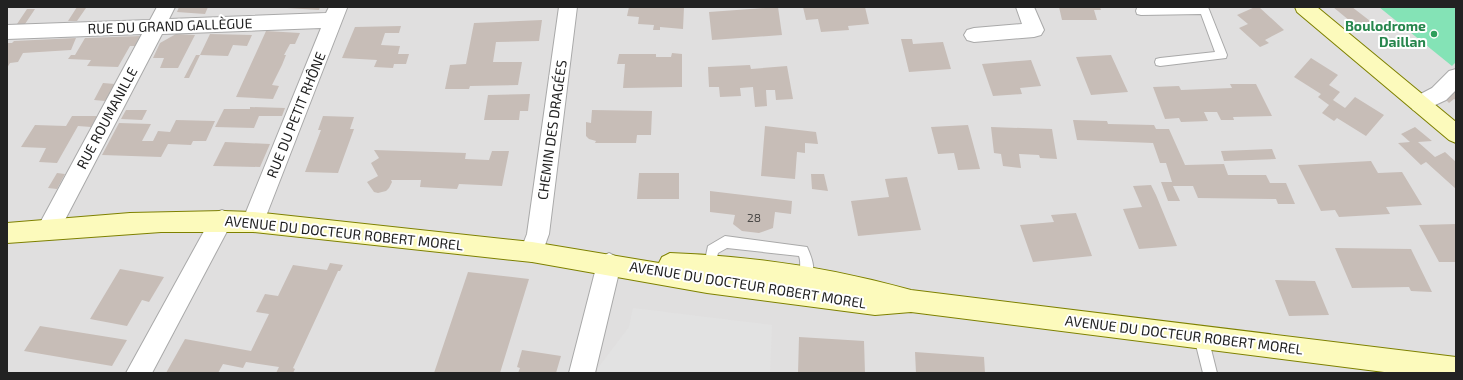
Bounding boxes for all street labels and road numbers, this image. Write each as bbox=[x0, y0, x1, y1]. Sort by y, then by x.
street label: RUE DU GRAND GALLÈGUE bbox=[87, 14, 253, 37]
street label: RUE DU PETIT RHÔNE bbox=[262, 49, 329, 180]
street label: CHEMIN DES DRAGÉES bbox=[533, 59, 570, 201]
street label: RUE ROUMANILLE bbox=[73, 64, 141, 172]
street label: AVENUE DU DOCTEUR ROBERT MOREL bbox=[224, 212, 464, 253]
street label: AVENUE DU DOCTEUR ROBERT MOREL bbox=[628, 257, 868, 312]
street label: AVENUE DU DOCTEUR ROBERT MOREL bbox=[1064, 311, 1304, 358]

